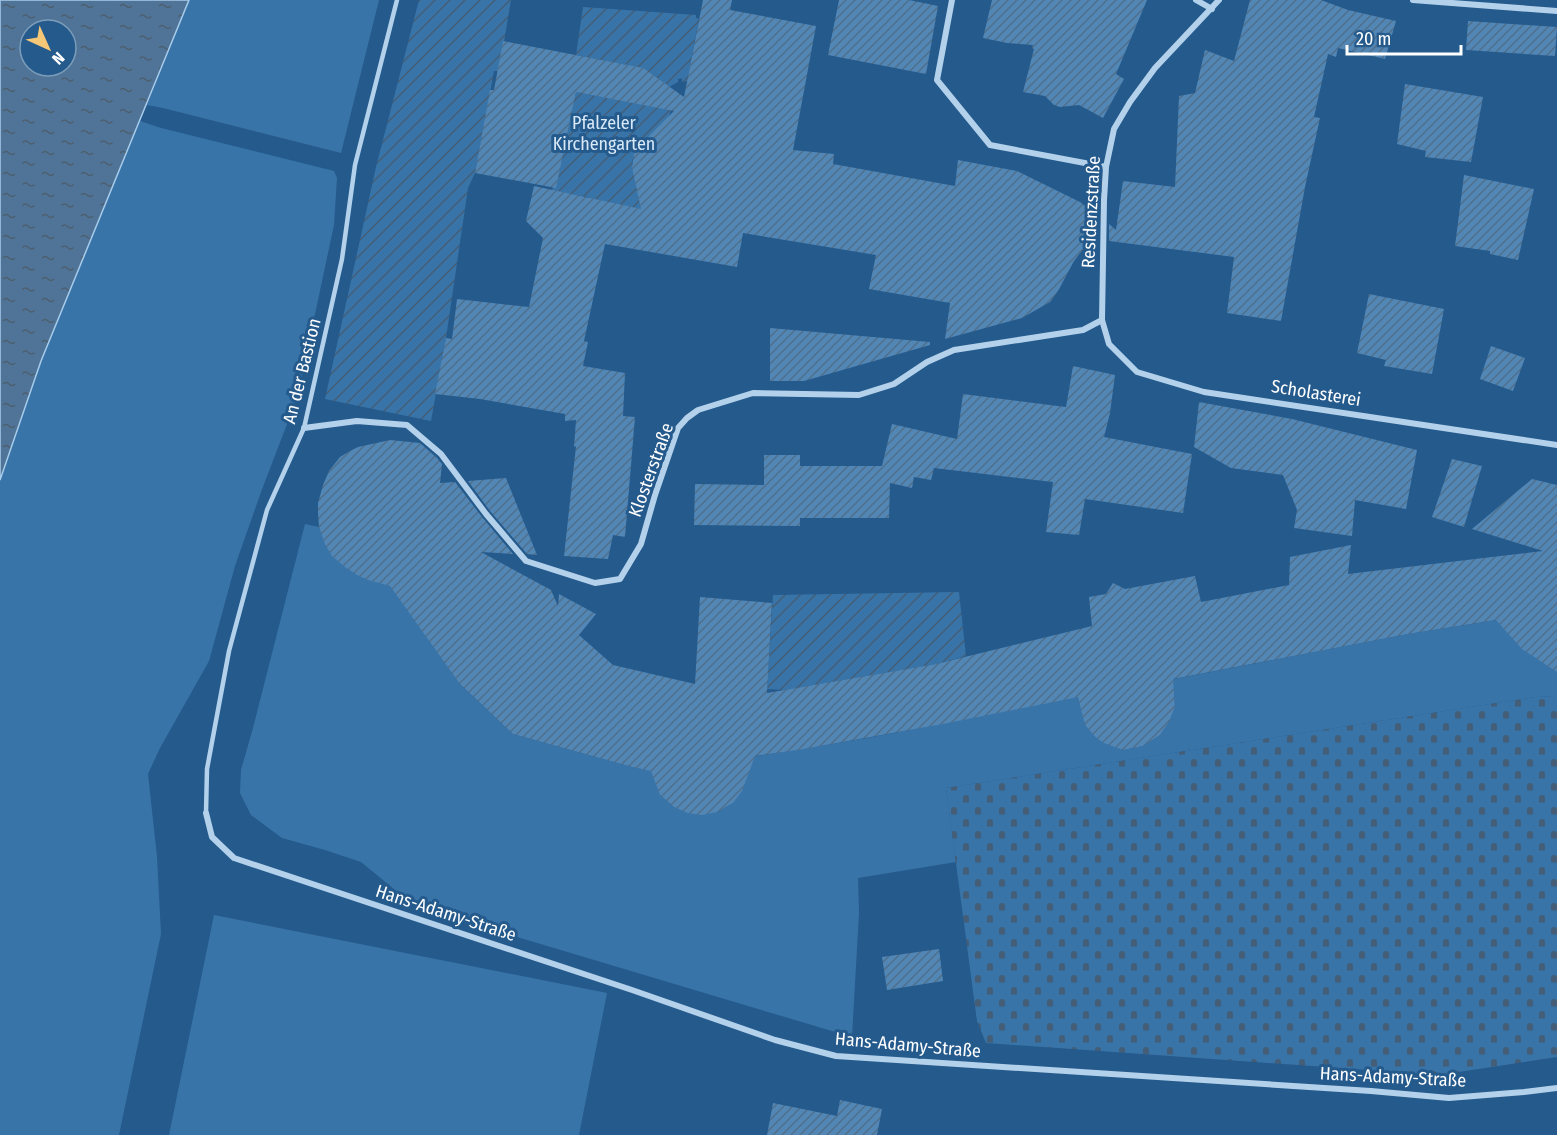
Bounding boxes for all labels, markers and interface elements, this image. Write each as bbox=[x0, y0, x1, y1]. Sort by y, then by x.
north arrow bbox=[18, 18, 78, 78]
scale bar bbox=[1347, 18, 1461, 56]
text: 20 m bbox=[1356, 28, 1391, 50]
text: N bbox=[48, 48, 68, 68]
park label: Pfalzeler Kirchengarten bbox=[553, 112, 655, 155]
street label: Residenzstraße bbox=[1077, 155, 1105, 269]
street label: An der Bastion bbox=[278, 316, 326, 426]
street label: Scholasterei bbox=[1270, 375, 1362, 411]
street label: Klosterstraße bbox=[624, 420, 678, 520]
street label: Hans-Adamy-Straße bbox=[373, 880, 519, 946]
street label: Hans-Adamy-Straße bbox=[834, 1028, 982, 1062]
street label: Hans-Adamy-Straße bbox=[1319, 1062, 1467, 1092]

